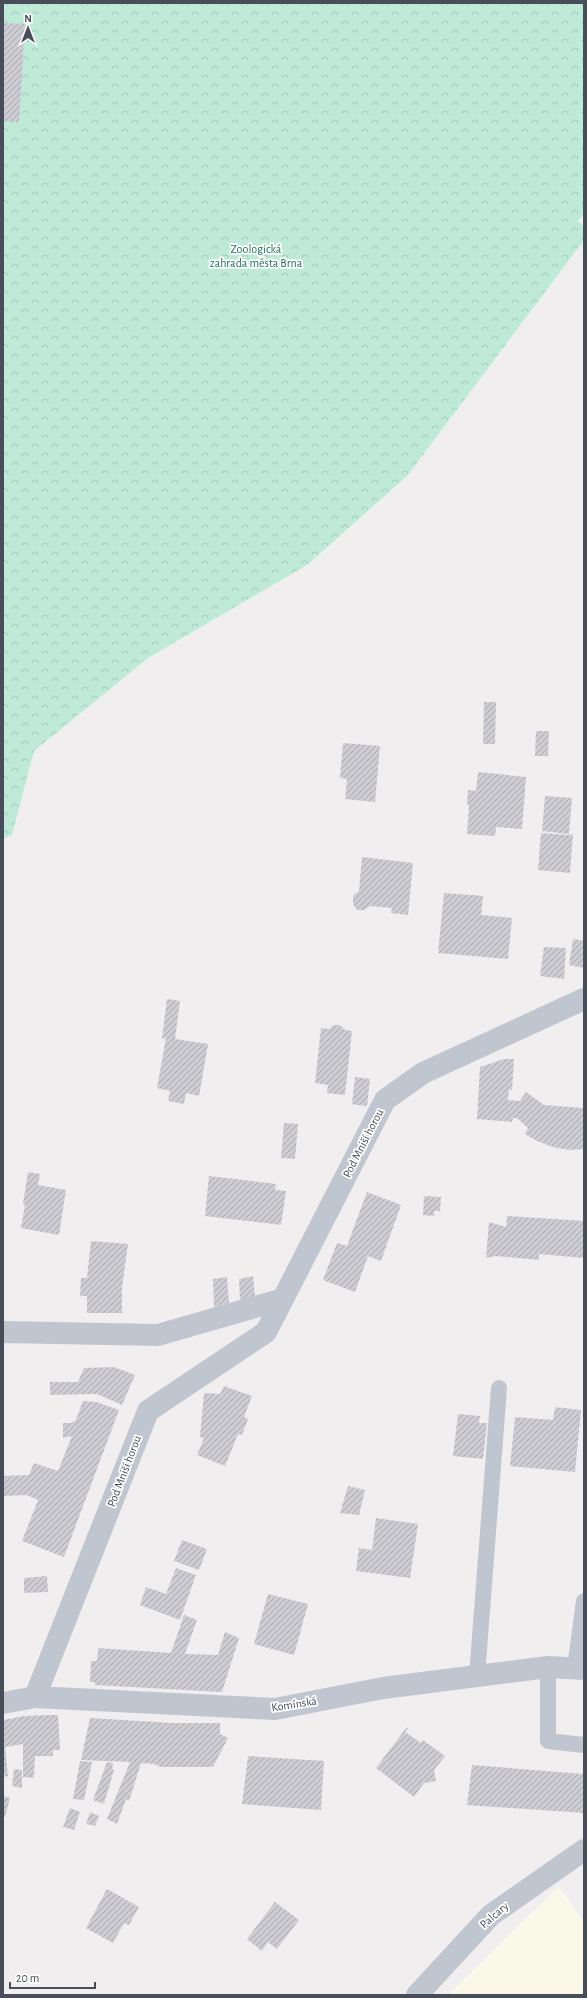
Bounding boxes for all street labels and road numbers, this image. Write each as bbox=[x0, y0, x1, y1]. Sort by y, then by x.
street label: Pod Mniší horou bbox=[341, 1107, 385, 1179]
street label: Pod Mniší horou bbox=[105, 1434, 143, 1508]
street label: Komínská bbox=[270, 1694, 318, 1714]
street label: Palcary bbox=[477, 1899, 511, 1931]

